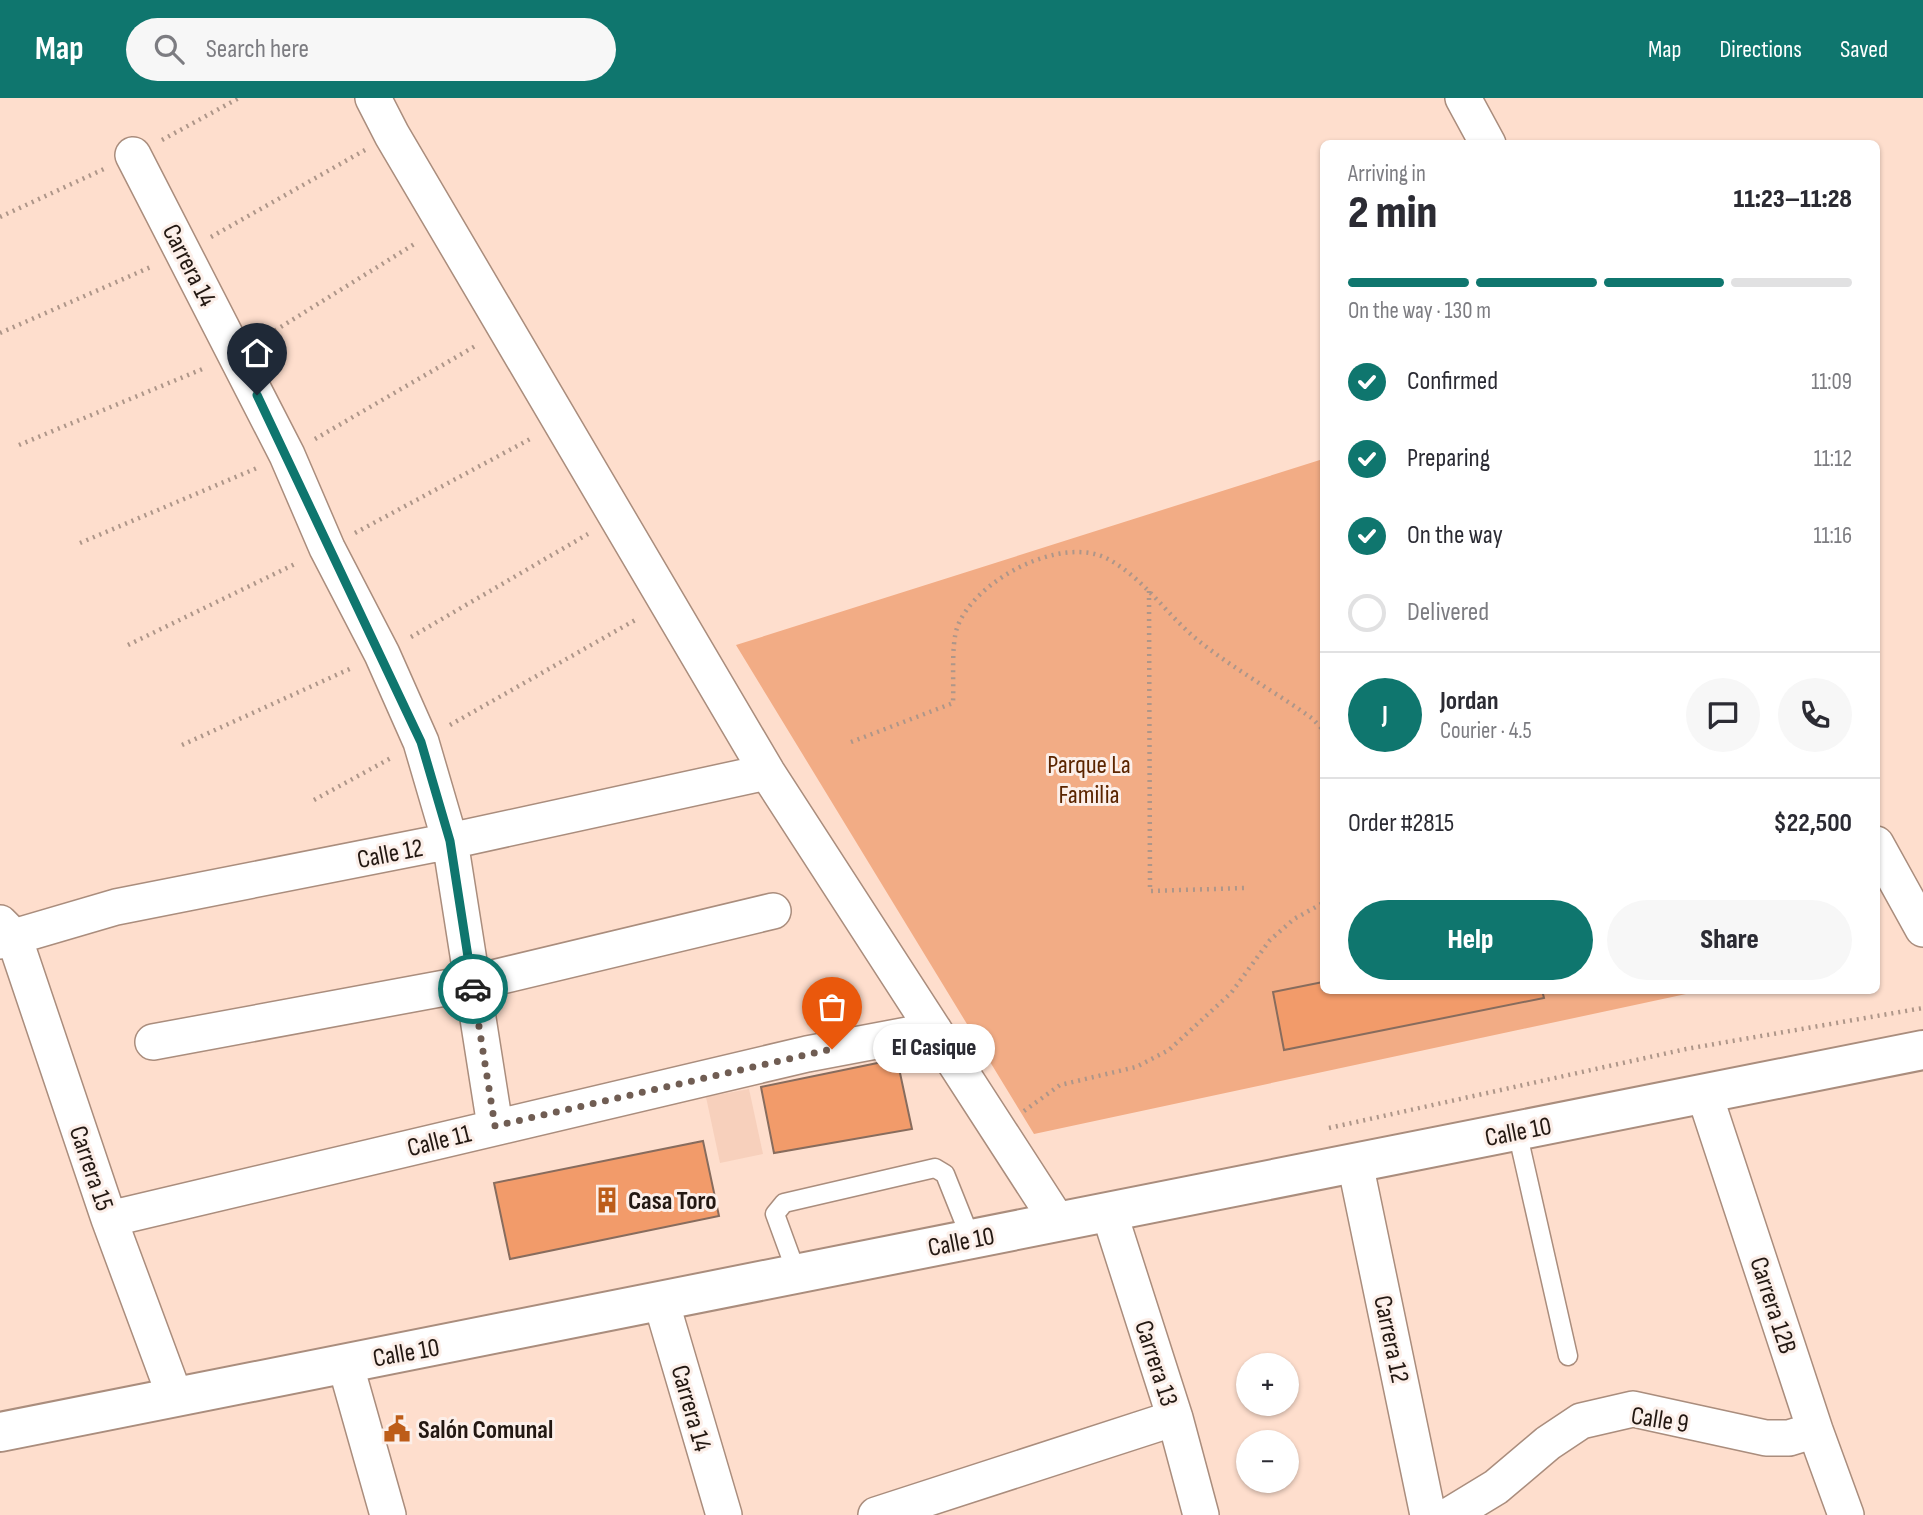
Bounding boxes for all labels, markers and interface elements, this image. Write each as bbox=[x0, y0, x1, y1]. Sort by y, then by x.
search box bbox=[126, 18, 616, 81]
text: Map bbox=[35, 29, 84, 69]
icon: search bbox=[150, 30, 188, 68]
text: Search here bbox=[206, 34, 309, 65]
text: Map bbox=[1648, 35, 1681, 64]
text: Directions bbox=[1719, 35, 1802, 64]
text: Saved bbox=[1840, 35, 1888, 64]
text: Arriving in bbox=[1348, 160, 1426, 188]
text: 11:23–11:28 bbox=[1734, 184, 1852, 215]
text: 2 min bbox=[1348, 186, 1437, 241]
street label: Carrera 14 bbox=[155, 219, 223, 312]
text: On the way · 130 m bbox=[1348, 297, 1491, 325]
pin bbox=[227, 323, 287, 395]
icon: home bbox=[238, 334, 276, 372]
icon: check bbox=[1348, 363, 1386, 401]
text: Confirmed bbox=[1407, 366, 1498, 397]
text: 11:09 bbox=[1811, 368, 1852, 396]
icon: check bbox=[1348, 440, 1386, 478]
text: Preparing bbox=[1407, 443, 1490, 474]
text: 11:12 bbox=[1814, 445, 1852, 473]
icon: check bbox=[1348, 517, 1386, 555]
text: On the way bbox=[1407, 520, 1503, 551]
text: 11:16 bbox=[1813, 522, 1852, 550]
text: Delivered bbox=[1407, 597, 1489, 628]
button: chat bbox=[1686, 678, 1760, 752]
button: phone bbox=[1778, 678, 1852, 752]
text: Jordan bbox=[1440, 686, 1498, 717]
text: J bbox=[1382, 700, 1388, 731]
text: Courier · 4.5 bbox=[1440, 717, 1532, 745]
park label: Parque La Familia bbox=[1047, 750, 1131, 811]
text: Order #2815 bbox=[1348, 808, 1454, 839]
text: $22,500 bbox=[1774, 808, 1852, 839]
street label: Calle 12 bbox=[355, 833, 426, 876]
button: Help bbox=[1348, 900, 1593, 980]
button: Share bbox=[1607, 900, 1852, 980]
courier bbox=[438, 954, 508, 1024]
icon: car bbox=[454, 970, 492, 1008]
pin bbox=[802, 977, 862, 1049]
icon: bag bbox=[813, 988, 851, 1026]
callout: El Casique bbox=[874, 1024, 996, 1074]
text: El Casique bbox=[892, 1034, 976, 1062]
street label: Calle 10 bbox=[1482, 1111, 1554, 1154]
street label: Calle 11 bbox=[404, 1119, 474, 1164]
street label: Carrera 15 bbox=[62, 1122, 120, 1215]
building icon: Casa Toro bbox=[592, 1185, 622, 1215]
place label: Casa Toro bbox=[628, 1186, 717, 1217]
street label: Calle 10 bbox=[925, 1221, 997, 1264]
street label: Carrera 12B bbox=[1742, 1253, 1803, 1358]
street label: Carrera 12 bbox=[1366, 1293, 1415, 1386]
street label: Carrera 13 bbox=[1127, 1317, 1184, 1410]
street label: Calle 10 bbox=[371, 1332, 442, 1375]
map controls bbox=[1236, 1353, 1299, 1493]
button: + bbox=[1236, 1353, 1299, 1416]
street label: Carrera 14 bbox=[663, 1362, 718, 1455]
street label: Calle 9 bbox=[1629, 1401, 1691, 1440]
public building icon: Salón Comunal bbox=[382, 1414, 412, 1444]
place label: Salón Comunal bbox=[418, 1415, 553, 1446]
button: − bbox=[1236, 1430, 1299, 1493]

